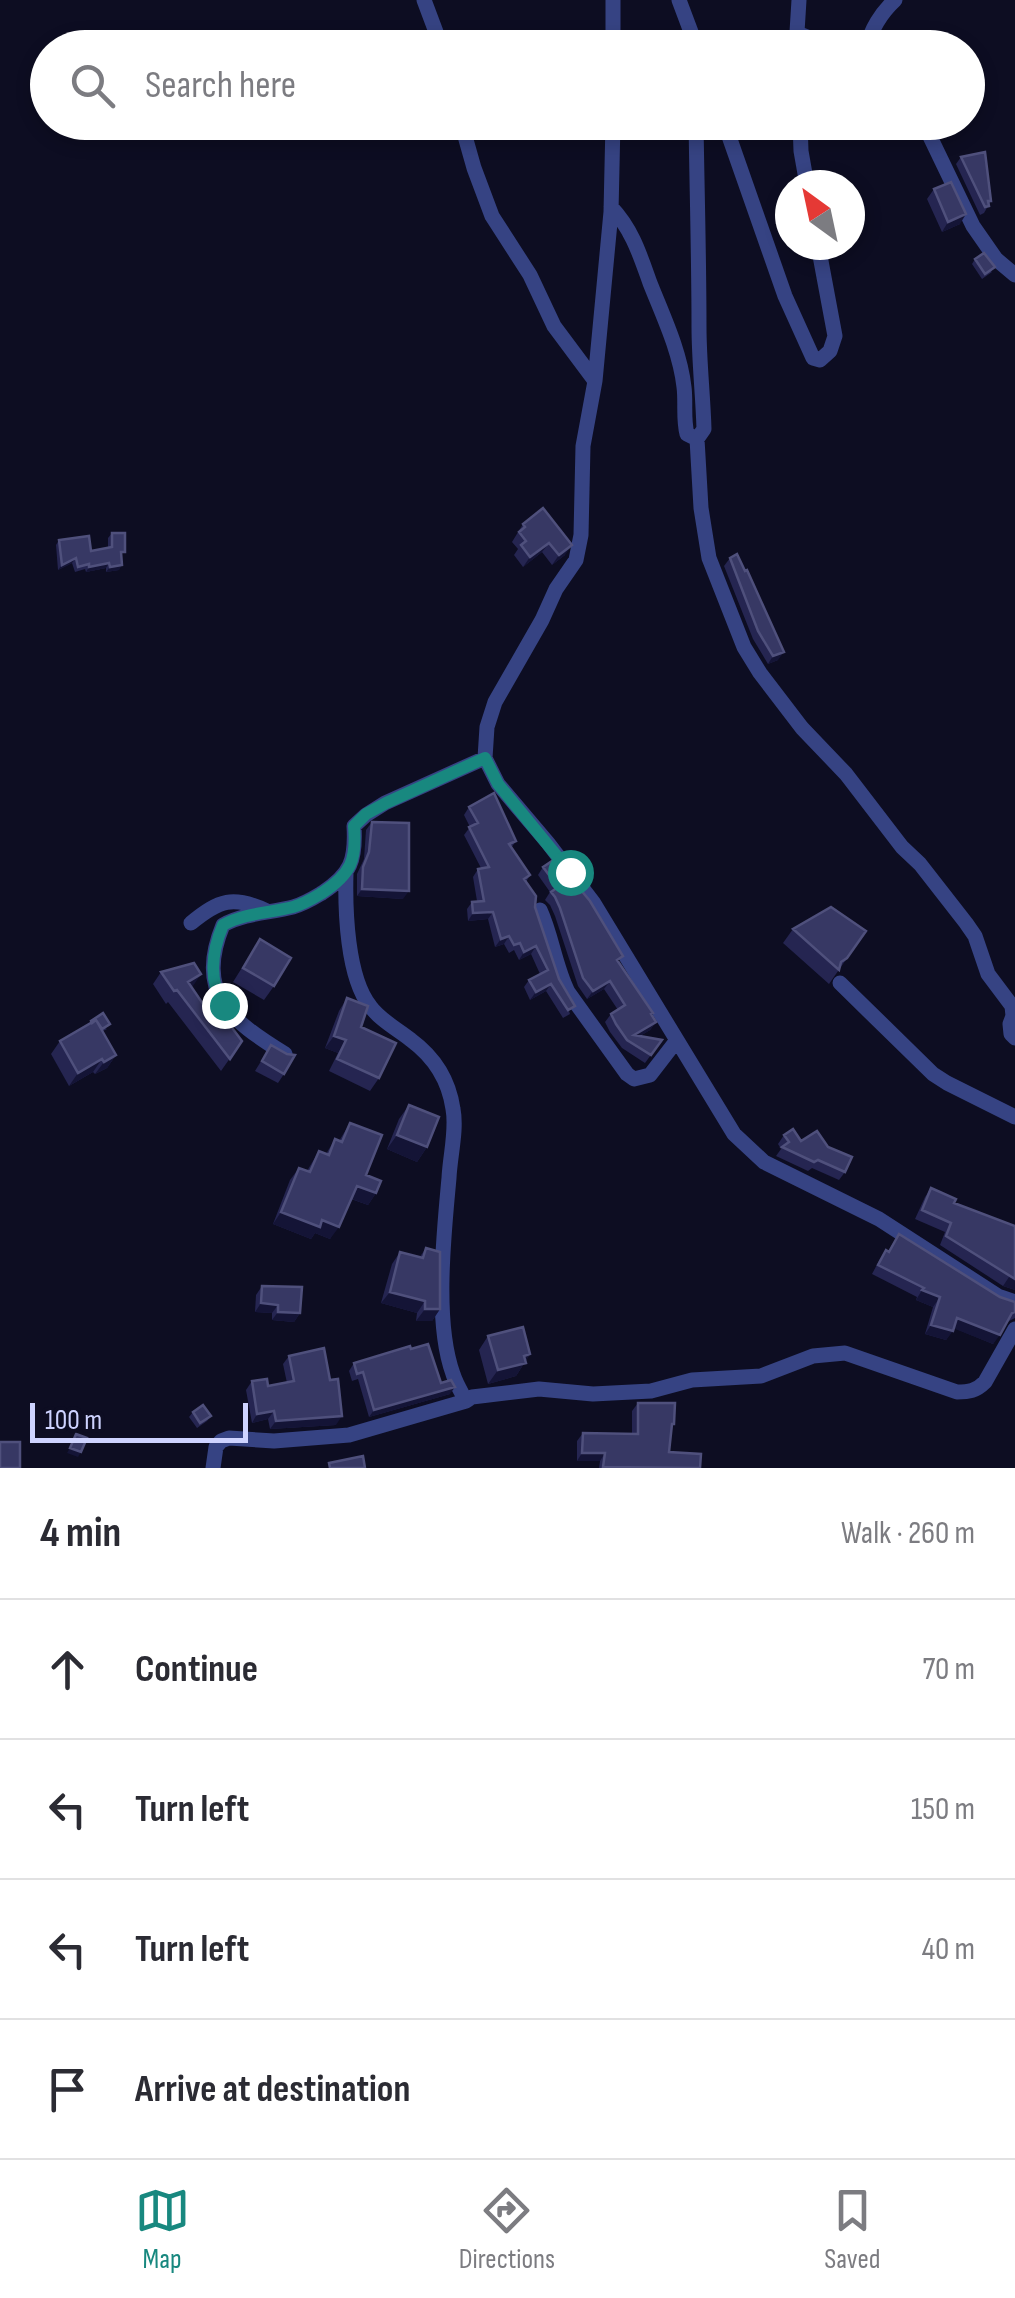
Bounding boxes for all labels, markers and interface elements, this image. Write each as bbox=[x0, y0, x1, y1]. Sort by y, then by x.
search box bbox=[30, 30, 985, 140]
icon: search bbox=[65, 58, 120, 113]
text: Search here bbox=[145, 63, 296, 108]
north arrow bbox=[775, 170, 865, 260]
route start bbox=[548, 850, 594, 896]
route end bbox=[202, 983, 248, 1029]
scale bar bbox=[30, 1398, 248, 1442]
text: 100 m bbox=[45, 1404, 102, 1437]
text: 4 min bbox=[40, 1508, 121, 1559]
text: Walk · 260 m bbox=[841, 1514, 975, 1553]
icon: ahead bbox=[40, 1642, 95, 1697]
text: Continue bbox=[135, 1647, 258, 1692]
text: 70 m bbox=[922, 1650, 975, 1689]
icon: left bbox=[40, 1782, 95, 1837]
text: Turn left bbox=[135, 1787, 249, 1832]
text: 150 m bbox=[911, 1790, 975, 1829]
icon: left bbox=[40, 1922, 95, 1977]
text: Turn left bbox=[135, 1927, 249, 1972]
text: 40 m bbox=[922, 1930, 975, 1969]
icon: arrive bbox=[40, 2062, 95, 2117]
text: Arrive at destination bbox=[135, 2067, 410, 2112]
tab: Map bbox=[135, 2183, 190, 2276]
tab: Directions bbox=[459, 2183, 555, 2276]
tab: Saved bbox=[824, 2183, 880, 2276]

